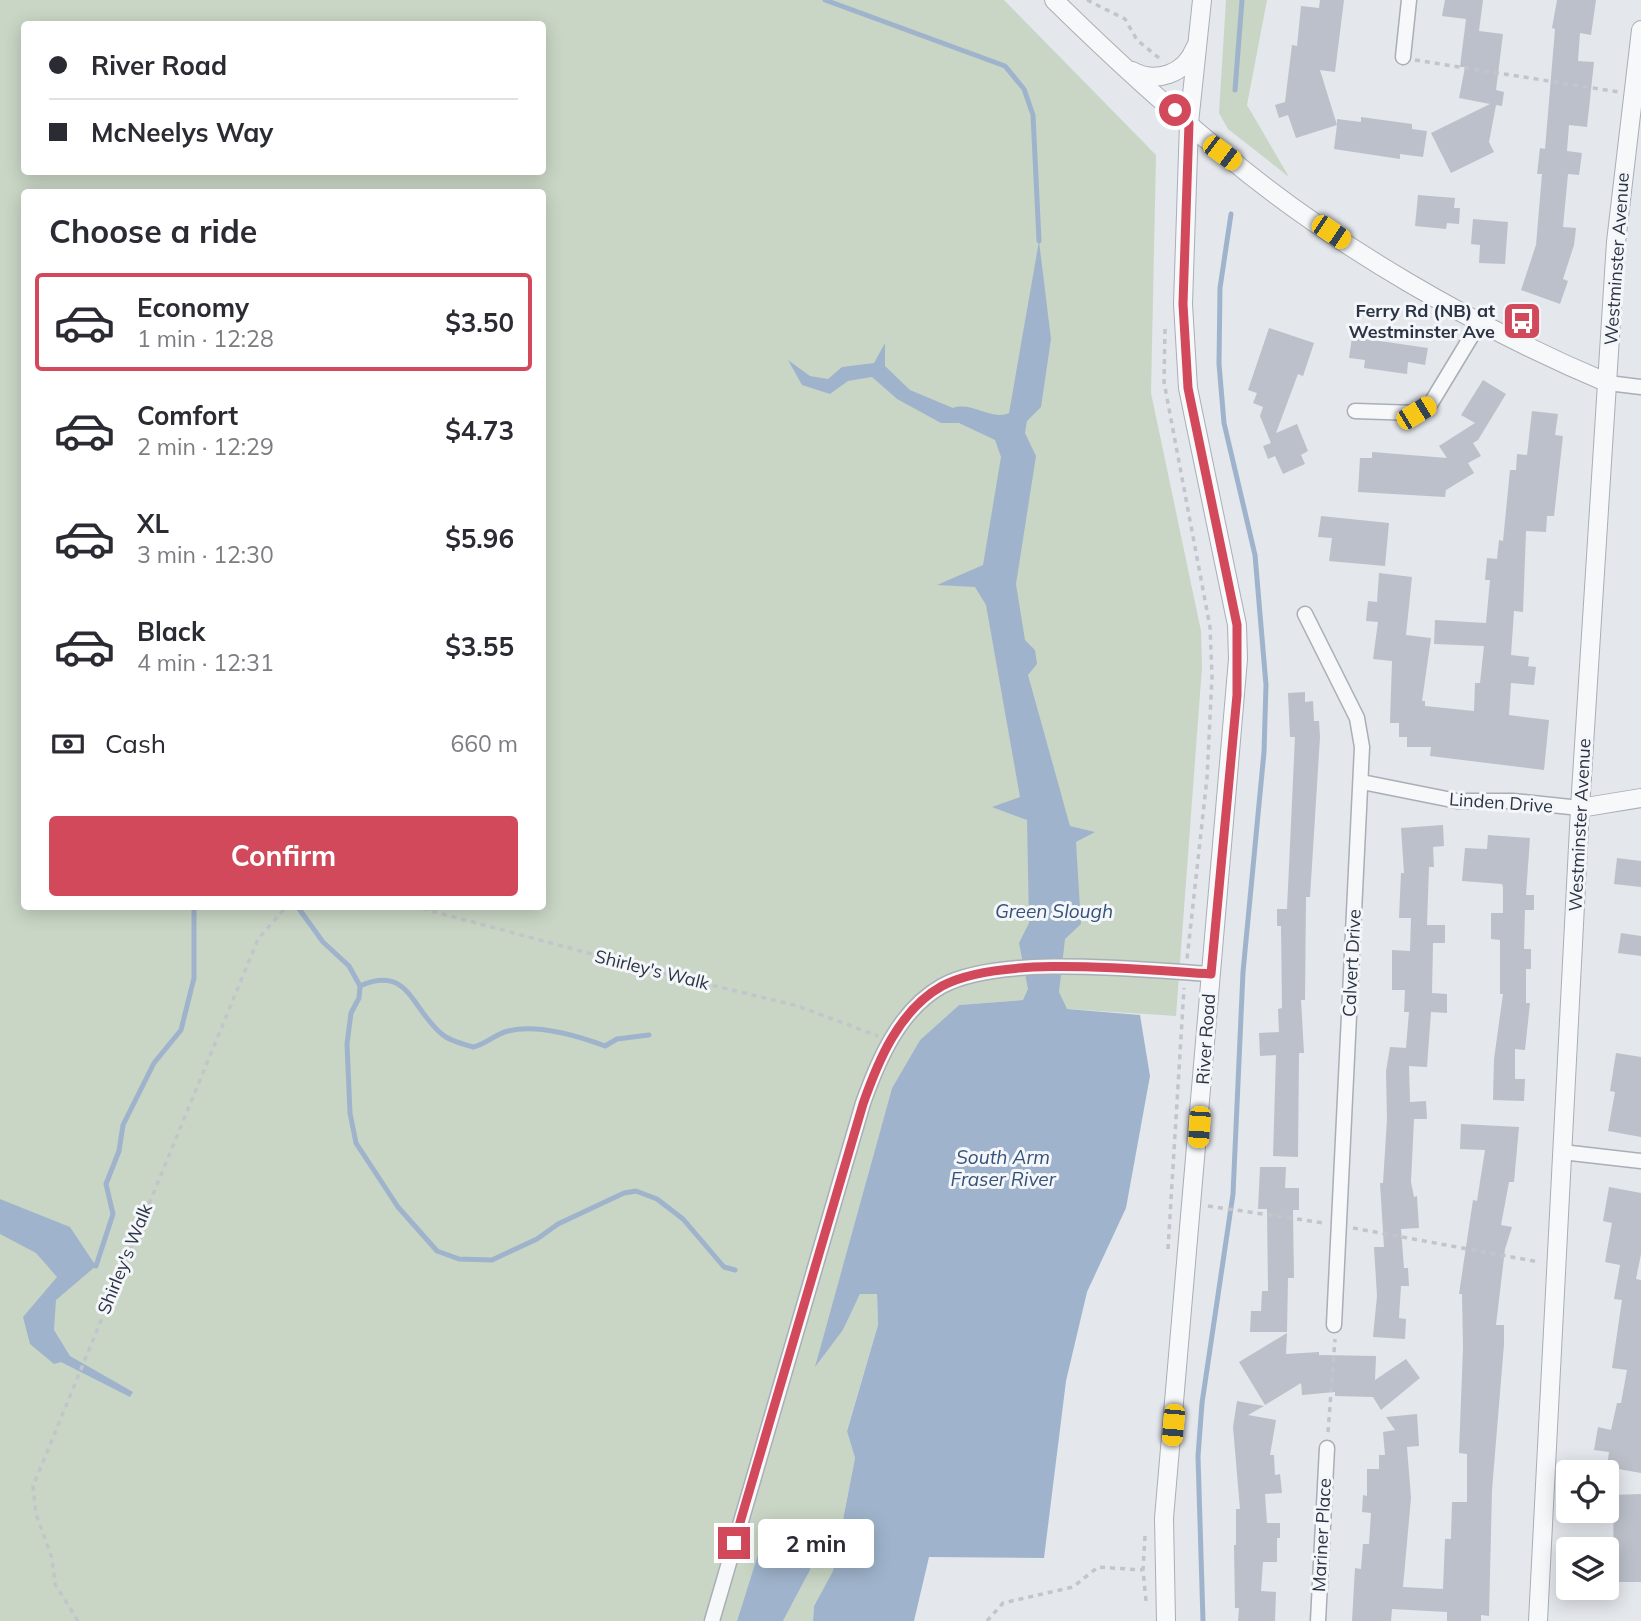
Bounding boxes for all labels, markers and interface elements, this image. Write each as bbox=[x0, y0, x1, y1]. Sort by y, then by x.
text: River Road bbox=[91, 49, 227, 82]
route start bbox=[1159, 94, 1191, 126]
text: McNeelys Way bbox=[91, 116, 273, 149]
car bbox=[1199, 132, 1246, 174]
street label: Westminster Avenue bbox=[1599, 172, 1634, 346]
text: Choose a ride bbox=[49, 211, 257, 251]
car bbox=[1308, 212, 1355, 252]
icon: car bbox=[53, 291, 116, 354]
text: Economy bbox=[137, 291, 249, 324]
place label: Ferry Rd (NB) at Westminster Ave bbox=[1349, 299, 1495, 343]
bus stop icon: Ferry Rd (NB) at Westminster Ave bbox=[1501, 300, 1543, 342]
text: $3.50 bbox=[445, 306, 514, 339]
text: 1 min · 12:28 bbox=[137, 324, 274, 353]
car bbox=[1393, 393, 1440, 433]
icon: car bbox=[53, 399, 116, 462]
text: Comfort bbox=[137, 399, 238, 432]
text: $4.73 bbox=[445, 414, 514, 447]
text: 2 min · 12:29 bbox=[137, 432, 274, 461]
icon: car bbox=[53, 507, 116, 570]
text: XL bbox=[137, 507, 169, 540]
text: $5.96 bbox=[445, 522, 514, 555]
text: 3 min · 12:30 bbox=[137, 540, 274, 569]
icon: car bbox=[53, 615, 116, 678]
text: Black bbox=[137, 615, 205, 648]
text: $3.55 bbox=[445, 630, 514, 663]
text: 4 min · 12:31 bbox=[137, 648, 274, 677]
icon: cash bbox=[49, 725, 87, 763]
text: Cash bbox=[105, 727, 166, 760]
text: 660 m bbox=[450, 729, 518, 758]
street label: Westminster Avenue bbox=[1563, 738, 1596, 912]
street label: Linden Drive bbox=[1448, 787, 1554, 818]
button: Confirm bbox=[49, 816, 518, 896]
water label: Green Slough bbox=[995, 899, 1113, 923]
street label: Calvert Drive bbox=[1337, 909, 1366, 1017]
street label: Shirley's Walk bbox=[593, 944, 712, 995]
street label: River Road bbox=[1191, 993, 1220, 1085]
car bbox=[1188, 1105, 1211, 1149]
water label: South Arm Fraser River bbox=[950, 1145, 1057, 1191]
street label: Shirley's Walk bbox=[92, 1200, 157, 1317]
car bbox=[1161, 1403, 1186, 1447]
map controls bbox=[1556, 1460, 1619, 1600]
button: locate bbox=[1556, 1460, 1619, 1523]
street label: Mariner Place bbox=[1307, 1477, 1336, 1592]
callout: 2 min bbox=[758, 1518, 874, 1568]
route end bbox=[718, 1527, 750, 1559]
text: 2 min bbox=[786, 1529, 846, 1558]
button: layers bbox=[1556, 1537, 1619, 1600]

